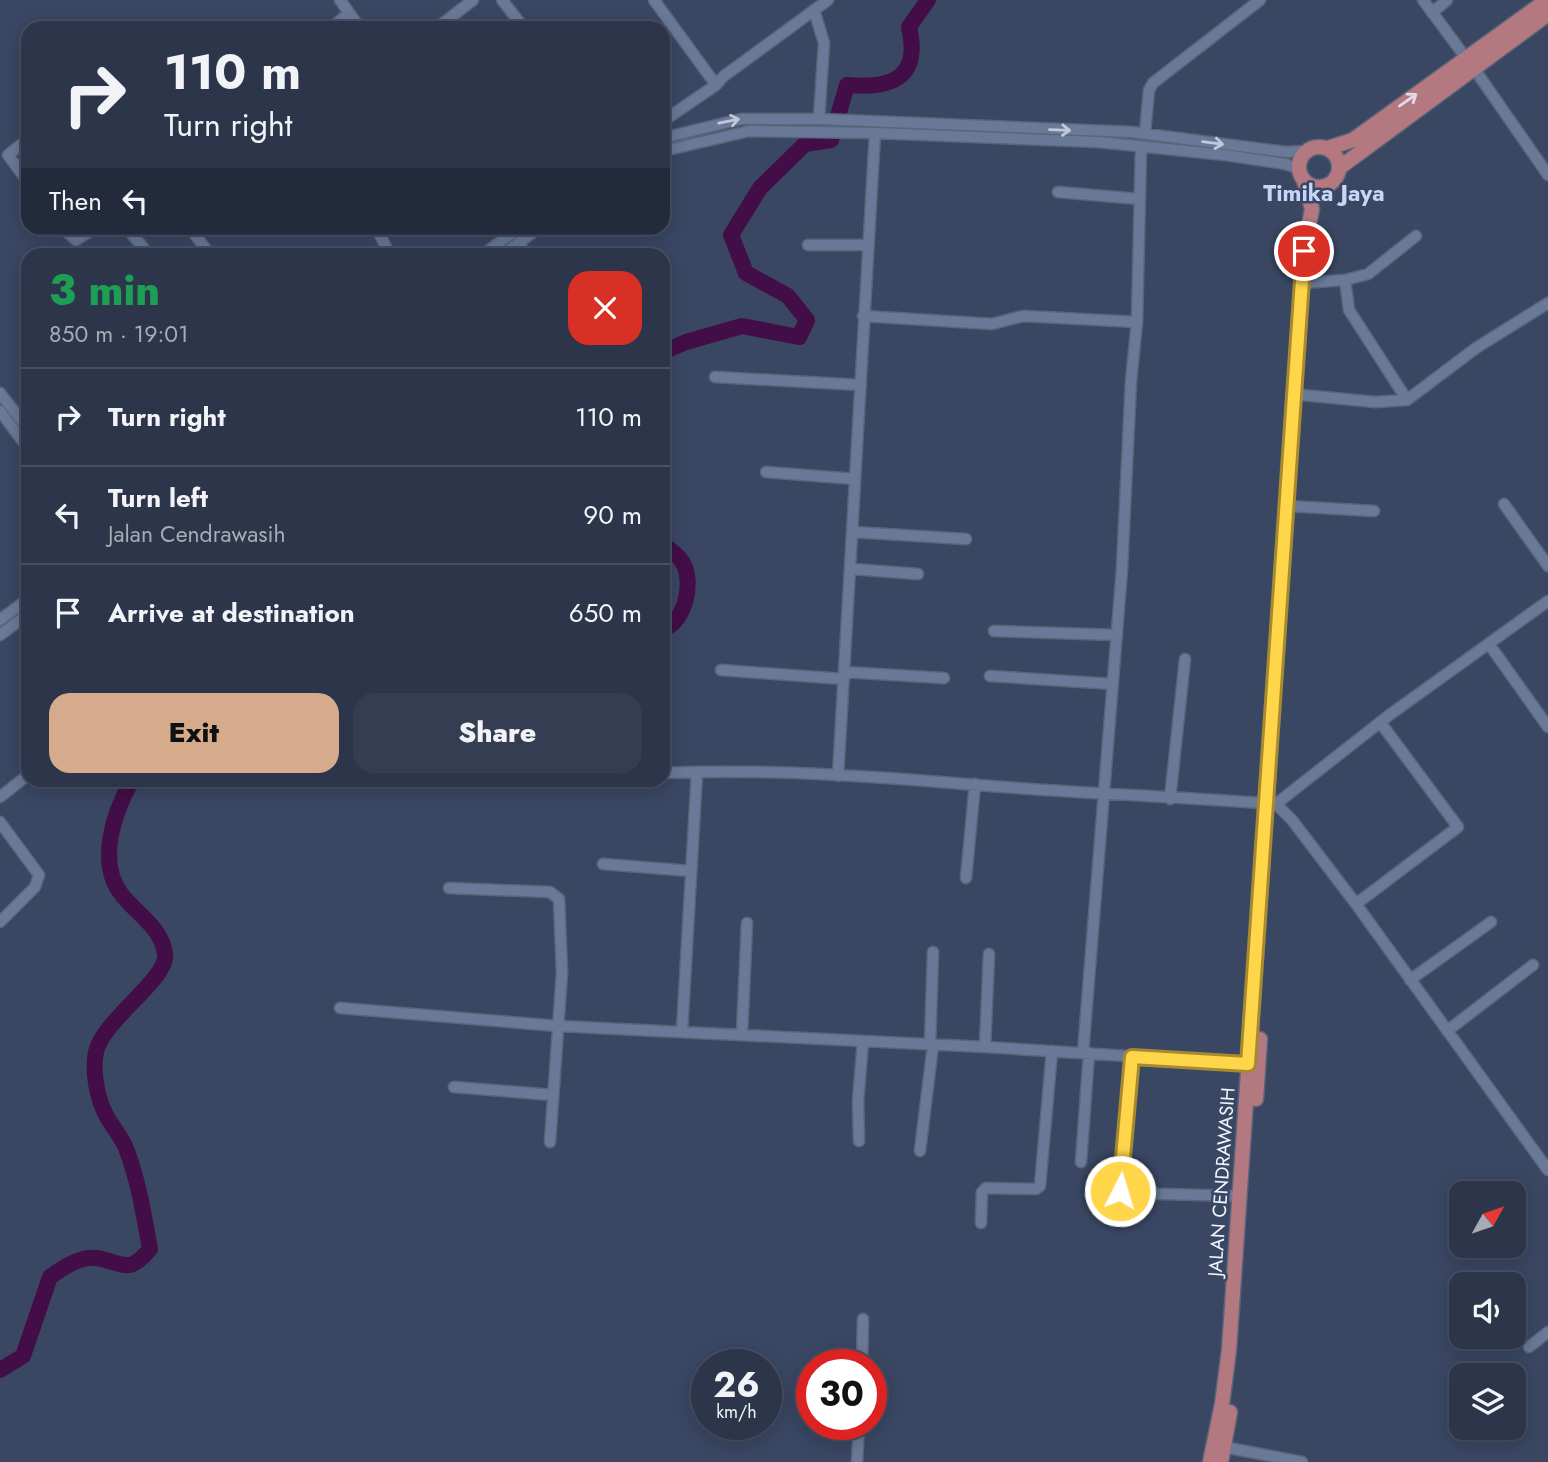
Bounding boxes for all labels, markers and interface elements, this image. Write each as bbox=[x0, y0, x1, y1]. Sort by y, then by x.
text: 110 m bbox=[164, 37, 301, 107]
icon: right bbox=[49, 49, 140, 140]
one-way arrow bbox=[1398, 93, 1417, 107]
text: Turn right bbox=[164, 102, 293, 148]
one-way arrow bbox=[717, 114, 740, 128]
one-way arrow bbox=[1049, 123, 1072, 137]
one-way arrow bbox=[1201, 136, 1223, 149]
district label: Timika Jaya bbox=[1263, 176, 1385, 210]
text: Then bbox=[49, 182, 102, 220]
icon: left bbox=[116, 182, 154, 220]
pin bbox=[1274, 221, 1334, 281]
icon: arrive bbox=[1285, 232, 1323, 270]
text: 3 min bbox=[49, 260, 160, 321]
button: close bbox=[568, 271, 642, 345]
text: 850 m · 19:01 bbox=[49, 317, 189, 351]
icon: right bbox=[49, 398, 87, 436]
text: Turn right bbox=[108, 398, 226, 436]
text: 110 m bbox=[575, 398, 642, 436]
text: Turn left bbox=[108, 479, 208, 517]
icon: left bbox=[49, 496, 87, 534]
text: 90 m bbox=[583, 496, 642, 534]
text: Jalan Cendrawasih bbox=[108, 517, 286, 551]
icon: arrive bbox=[49, 594, 87, 632]
text: Arrive at destination bbox=[108, 594, 355, 632]
text: 650 m bbox=[569, 594, 642, 632]
button: Exit bbox=[49, 693, 339, 773]
button: Share bbox=[353, 693, 642, 773]
street label: JALAN CENDRAWASIH bbox=[1201, 1086, 1242, 1281]
position arrow bbox=[1083, 1154, 1157, 1228]
north arrow bbox=[1449, 1181, 1526, 1258]
map controls bbox=[1449, 1181, 1526, 1440]
button: sound bbox=[1449, 1272, 1526, 1349]
speed limit sign: 30 bbox=[796, 1349, 887, 1440]
text: 26 bbox=[713, 1360, 760, 1410]
button: layers bbox=[1449, 1363, 1526, 1440]
text: km/h bbox=[716, 1399, 757, 1425]

